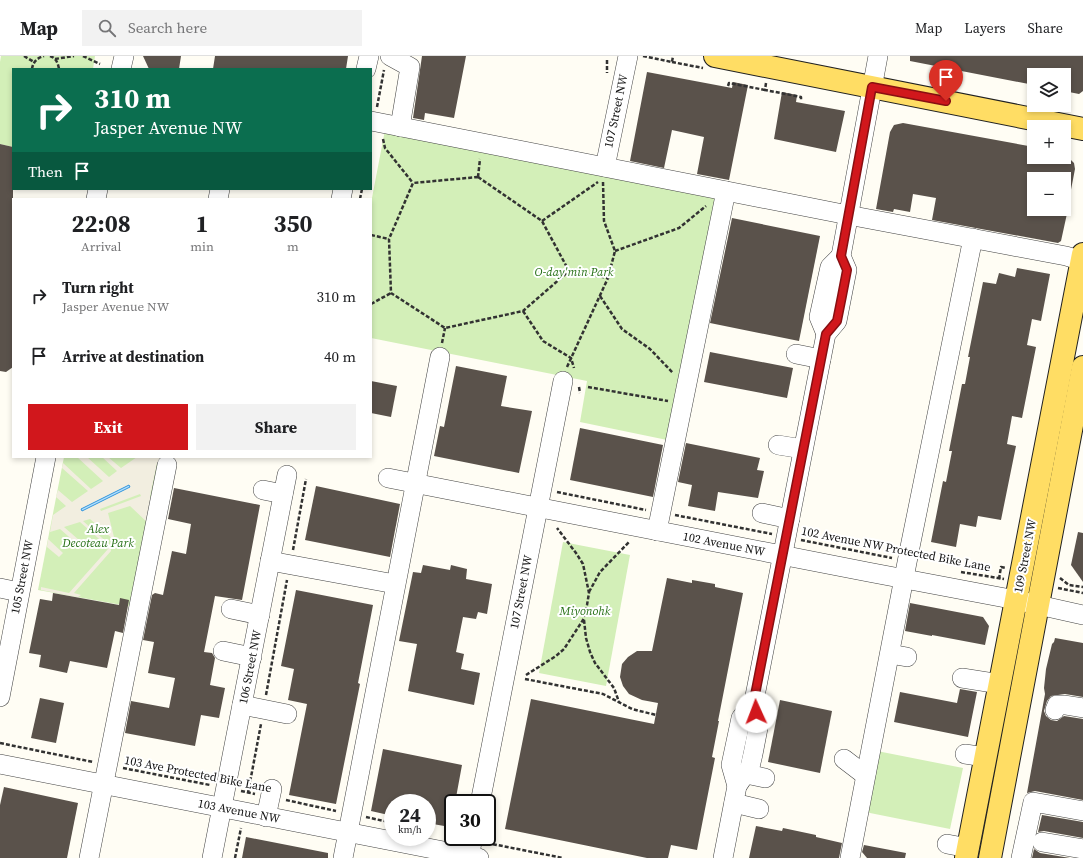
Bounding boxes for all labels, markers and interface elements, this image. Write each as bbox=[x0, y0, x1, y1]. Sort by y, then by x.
search box bbox=[82, 10, 362, 46]
text: Map bbox=[20, 15, 58, 41]
icon: search bbox=[96, 17, 118, 39]
text: Search here bbox=[128, 17, 207, 38]
text: Map bbox=[915, 18, 942, 38]
text: Layers bbox=[964, 18, 1006, 38]
text: Share bbox=[1028, 18, 1063, 38]
pin bbox=[929, 60, 963, 101]
icon: arrive bbox=[935, 66, 957, 88]
map controls bbox=[1027, 68, 1071, 216]
button: layers bbox=[1027, 68, 1071, 112]
street label: 107 Street NW bbox=[600, 72, 632, 149]
text: 310 m bbox=[94, 79, 171, 117]
icon: right bbox=[28, 84, 80, 136]
text: Jasper Avenue NW bbox=[94, 115, 242, 140]
button: + bbox=[1027, 120, 1071, 164]
icon: arrive bbox=[71, 160, 93, 182]
text: Then bbox=[28, 161, 63, 182]
button: − bbox=[1027, 172, 1071, 216]
text: 22:08 bbox=[72, 207, 131, 240]
text: 1 bbox=[196, 207, 209, 240]
text: 350 bbox=[273, 207, 312, 240]
text: Arrival bbox=[81, 238, 121, 255]
text: min bbox=[190, 238, 214, 255]
text: m bbox=[287, 238, 299, 255]
park label: O-day'min Park bbox=[534, 264, 614, 280]
text: Turn right bbox=[62, 277, 134, 298]
icon: right bbox=[28, 285, 50, 307]
text: 310 m bbox=[316, 286, 356, 307]
text: Jasper Avenue NW bbox=[62, 298, 169, 315]
icon: arrive bbox=[28, 345, 50, 367]
text: Arrive at destination bbox=[62, 346, 204, 367]
text: 40 m bbox=[324, 346, 356, 367]
button: Exit bbox=[28, 404, 188, 450]
button: Share bbox=[196, 404, 356, 450]
street label: 109 Street NW bbox=[1010, 517, 1040, 594]
park label: Alex Decoteau Park bbox=[61, 521, 134, 551]
street label: 102 Avenue NW Protected Bike Lane bbox=[800, 523, 992, 575]
street label: 102 Avenue NW bbox=[682, 528, 767, 560]
street label: 105 Street NW bbox=[7, 538, 37, 615]
street label: 107 Street NW bbox=[506, 553, 536, 630]
park label: Miyonohk bbox=[559, 603, 611, 619]
street label: 106 Street NW bbox=[235, 628, 265, 705]
position arrow bbox=[735, 691, 777, 733]
street label: 103 Ave Protected Bike Lane bbox=[123, 752, 273, 796]
speed limit sign: 30 bbox=[444, 794, 496, 846]
street label: 103 Avenue NW bbox=[197, 795, 282, 827]
text: 24 bbox=[399, 801, 421, 829]
text: km/h bbox=[398, 823, 422, 836]

